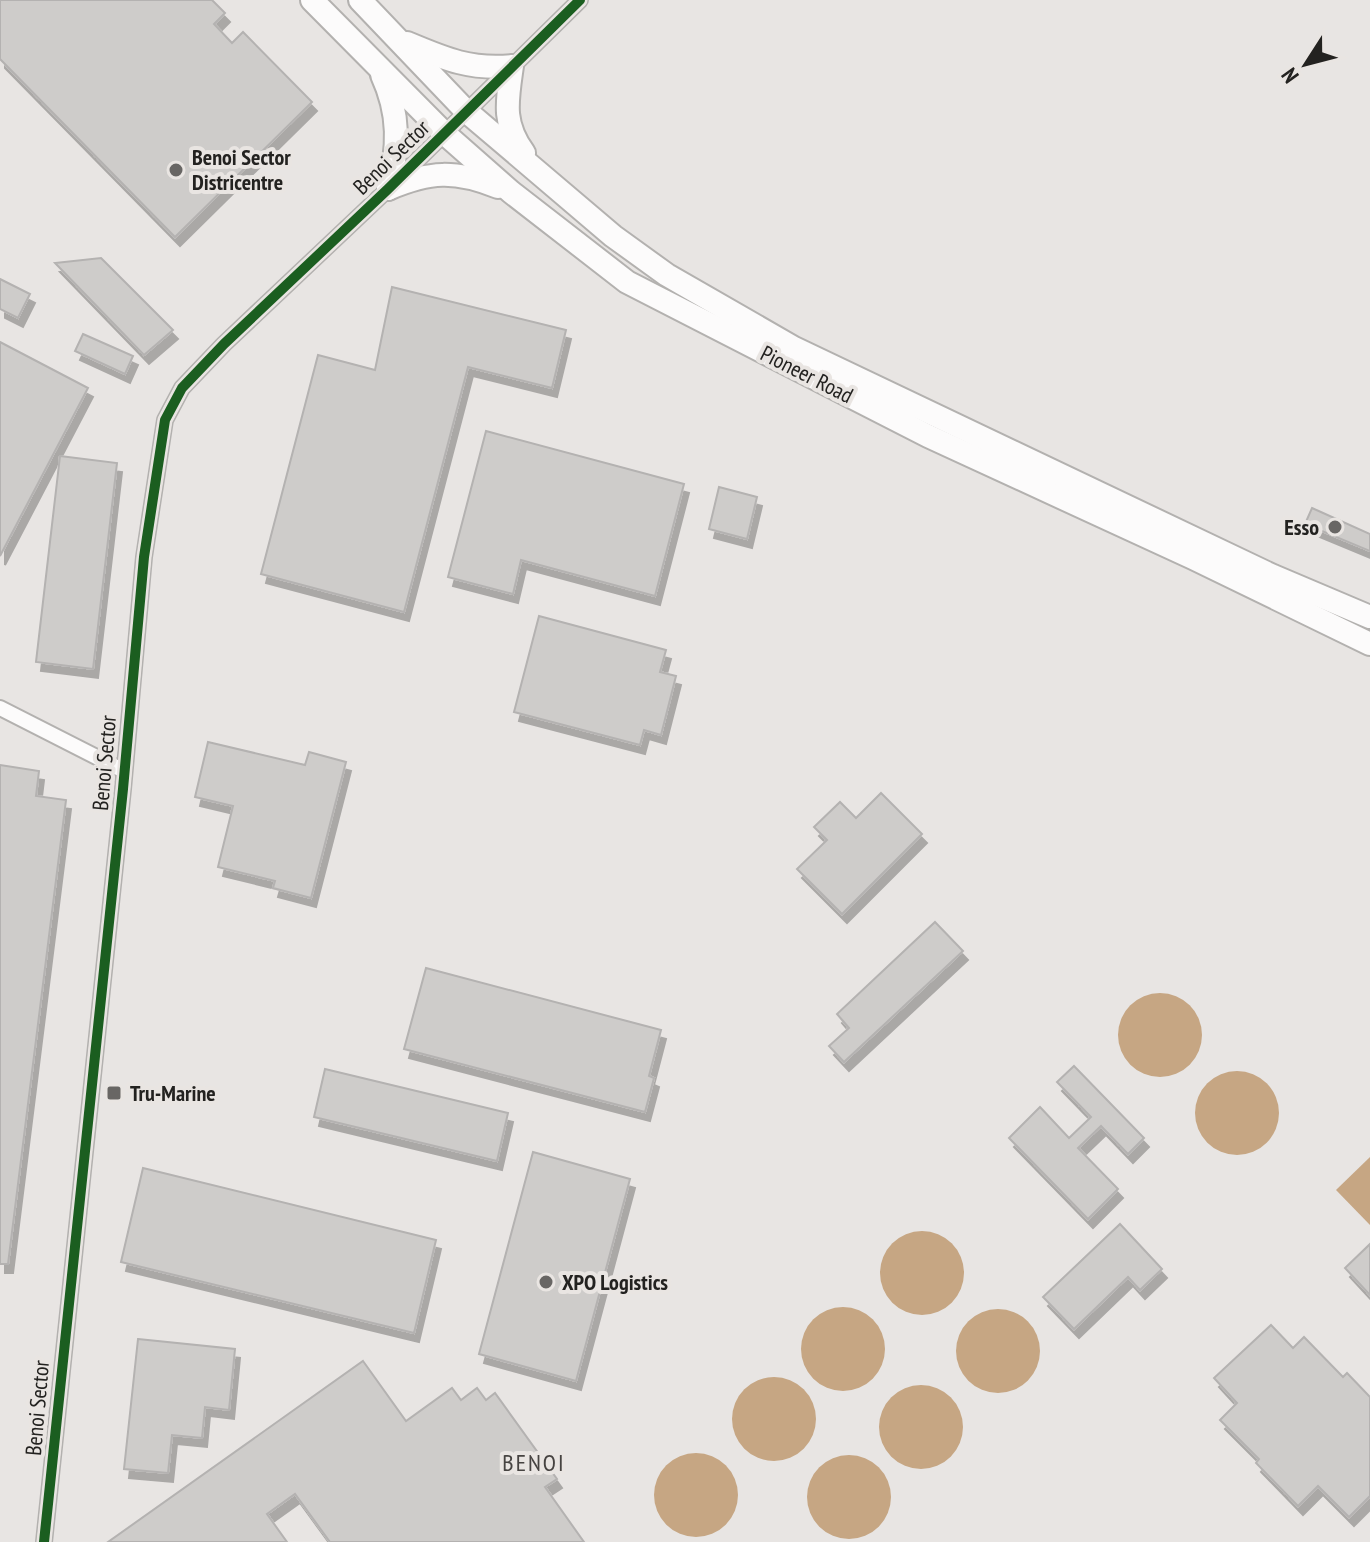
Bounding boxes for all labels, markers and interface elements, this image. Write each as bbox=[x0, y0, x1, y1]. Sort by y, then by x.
north arrow bbox=[1266, 24, 1346, 104]
text: N bbox=[1275, 63, 1305, 89]
street label: Benoi Sector bbox=[347, 114, 435, 200]
place label: Benoi Sector Districentre bbox=[192, 143, 291, 196]
marker: Benoi Sector Districentre bbox=[167, 161, 185, 179]
street label: Pioneer Road bbox=[756, 339, 858, 409]
place label: Esso bbox=[1284, 513, 1319, 541]
marker: Esso bbox=[1326, 518, 1344, 536]
street label: Benoi Sector bbox=[86, 714, 122, 812]
place label: Tru-Marine bbox=[130, 1079, 216, 1107]
marker: Tru-Marine bbox=[105, 1084, 123, 1102]
place label: XPO Logistics bbox=[562, 1268, 668, 1296]
marker: XPO Logistics bbox=[537, 1273, 555, 1291]
street label: Benoi Sector bbox=[19, 1359, 55, 1457]
district label: BENOI bbox=[502, 1447, 566, 1478]

